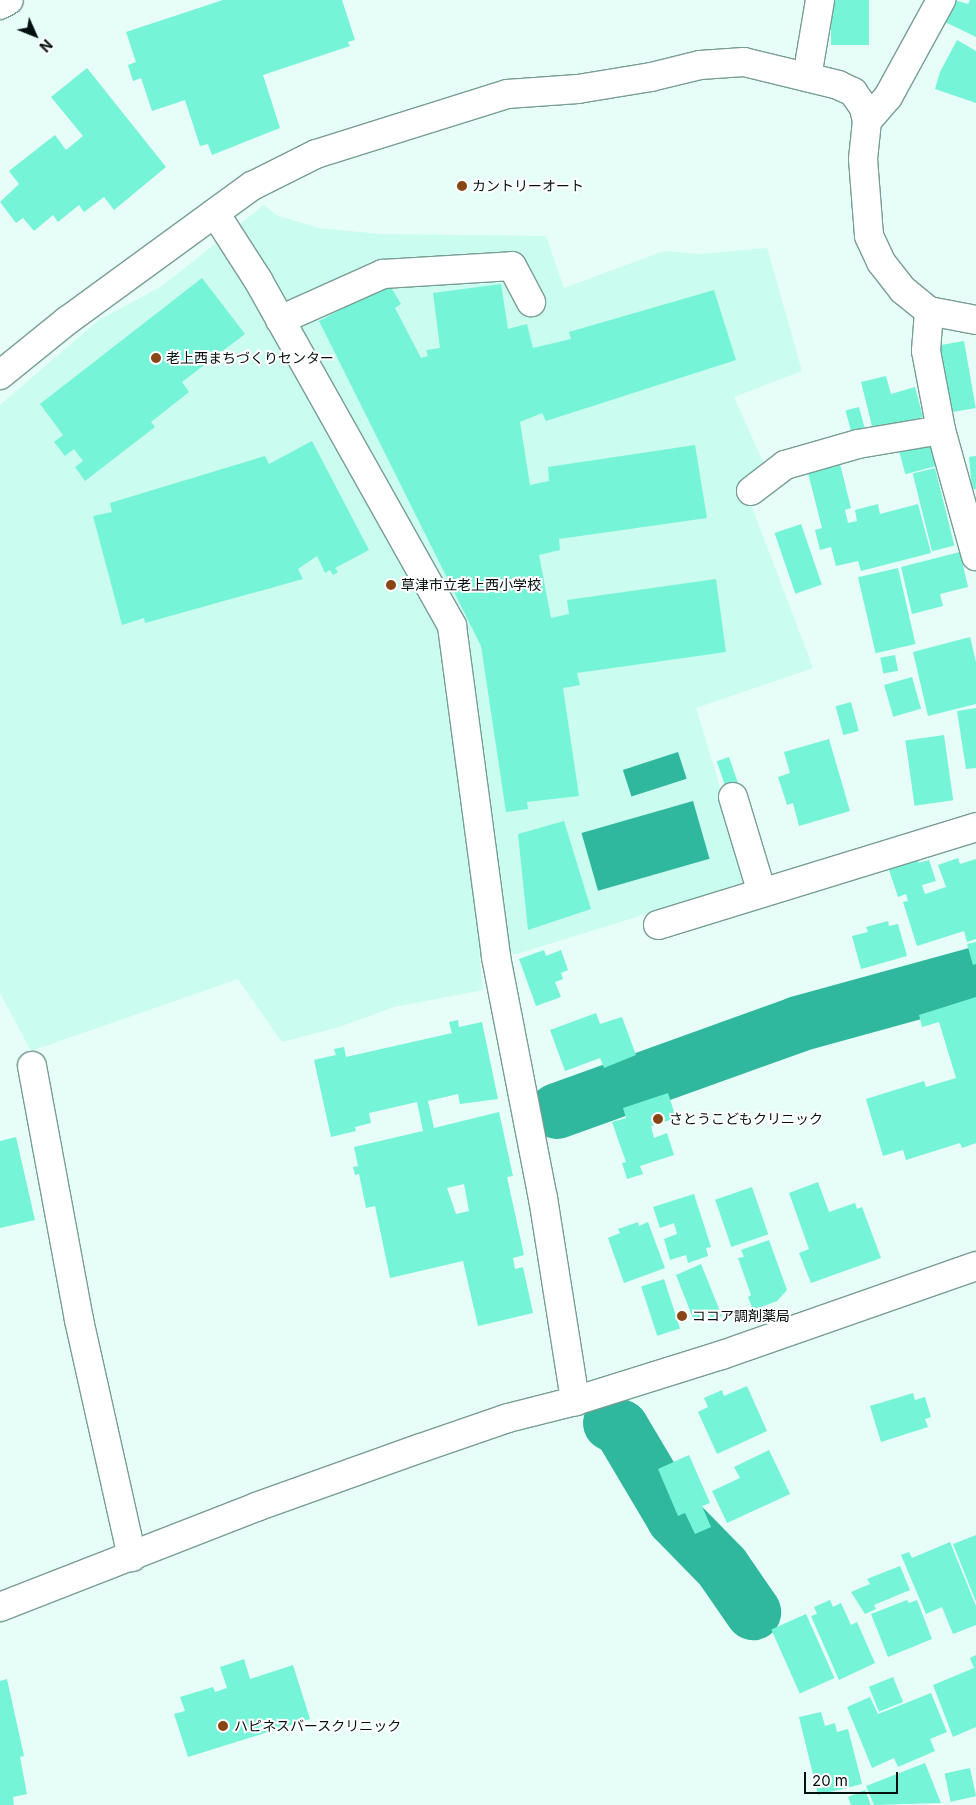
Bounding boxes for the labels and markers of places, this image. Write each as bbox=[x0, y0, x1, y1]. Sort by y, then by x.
place label: カントリーオート bbox=[472, 178, 584, 194]
marker: カントリーオート bbox=[456, 180, 468, 192]
place label: 老上西まちづくりセンター bbox=[166, 350, 334, 366]
marker: 老上西まちづくりセンター bbox=[150, 352, 162, 364]
place label: 草津市立老上西小学校 bbox=[401, 577, 541, 593]
marker: 草津市立老上西小学校 bbox=[385, 579, 397, 591]
place label: さとうこどもクリニック bbox=[669, 1111, 823, 1127]
marker: さとうこどもクリニック bbox=[651, 1112, 665, 1126]
place label: ココア調剤薬局 bbox=[692, 1308, 790, 1324]
marker: ココア調剤薬局 bbox=[676, 1310, 688, 1322]
place label: ハピネスバースクリニック bbox=[234, 1718, 402, 1734]
marker: ハピネスバースクリニック bbox=[216, 1719, 230, 1733]

